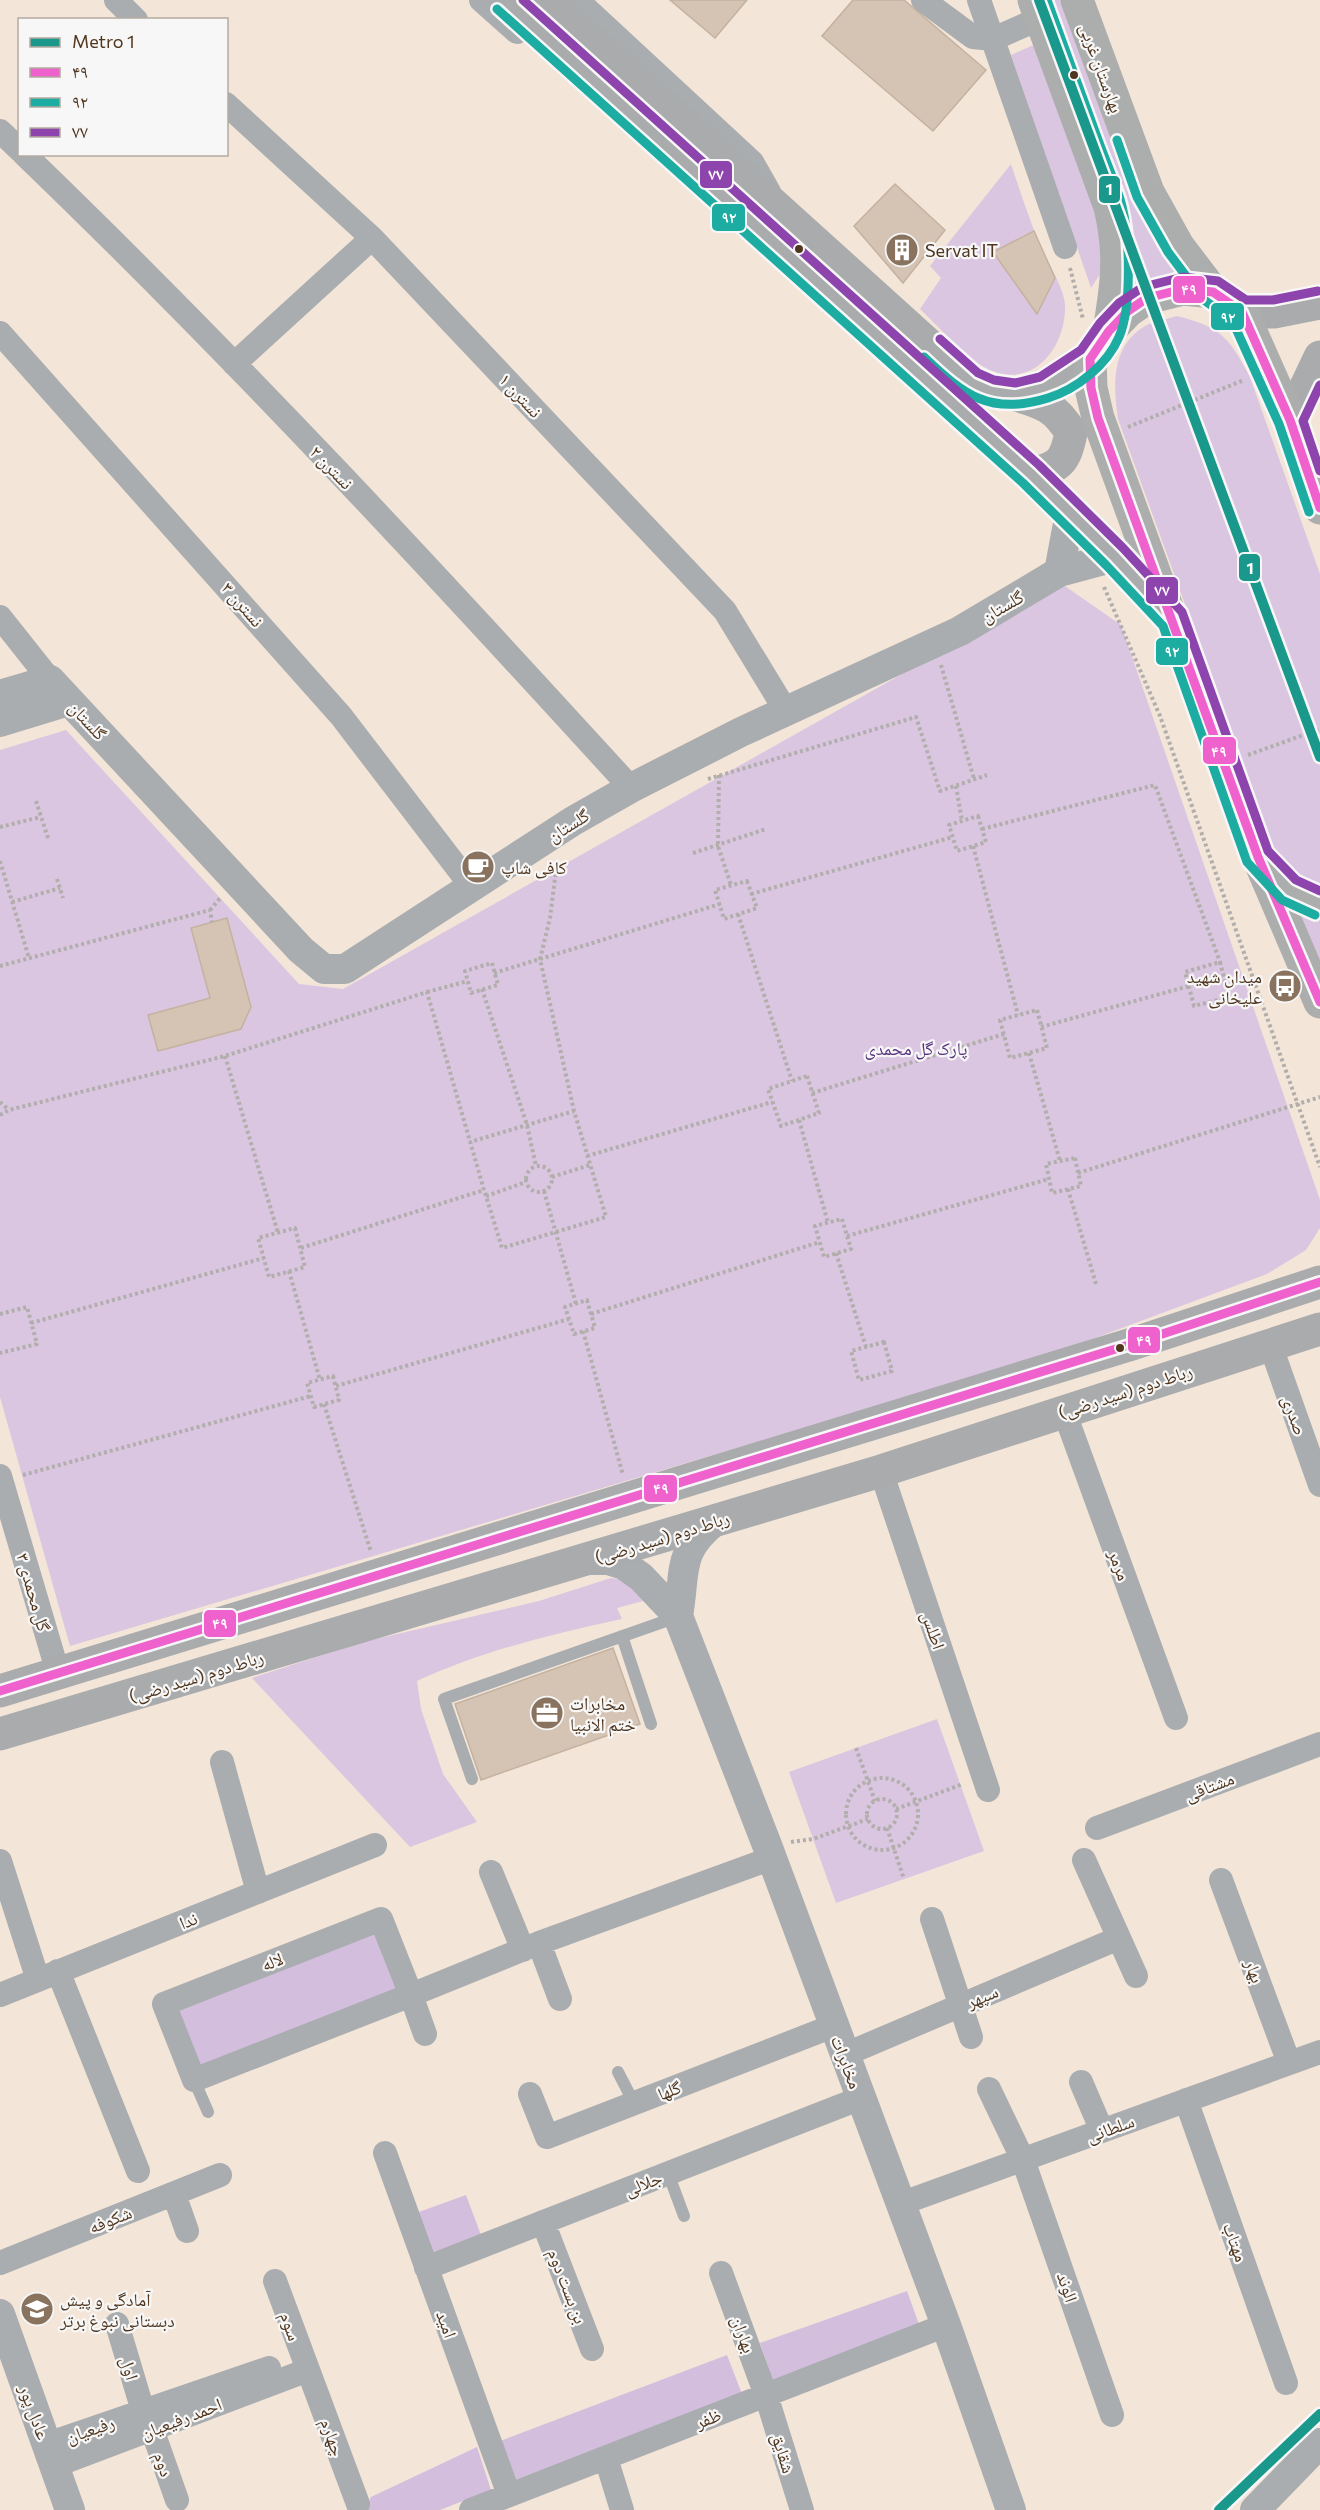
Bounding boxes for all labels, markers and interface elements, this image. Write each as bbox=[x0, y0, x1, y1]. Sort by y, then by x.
legend bbox=[18, 18, 228, 156]
street label: بهارستان غربی bbox=[1075, 20, 1128, 116]
text: Metro 1 bbox=[72, 30, 135, 52]
text: ۴۹ bbox=[72, 60, 88, 82]
unlabelled marker bbox=[1068, 69, 1080, 81]
text: ۹۲ bbox=[72, 90, 88, 112]
text: ۷۷ bbox=[72, 120, 88, 142]
line badge: ۷۷ bbox=[699, 160, 733, 189]
text: ۷۷ bbox=[708, 164, 724, 183]
line badge: 1 bbox=[1098, 175, 1121, 204]
text: 1 bbox=[1105, 179, 1113, 198]
line badge: ۹۲ bbox=[711, 203, 746, 232]
text: ۹۲ bbox=[721, 207, 737, 226]
building icon: Servat IT bbox=[884, 232, 920, 268]
place label: Servat IT bbox=[925, 239, 998, 261]
unlabelled marker bbox=[793, 243, 805, 255]
line badge: ۴۹ bbox=[1172, 275, 1206, 304]
text: ۴۹ bbox=[1181, 279, 1197, 298]
line badge: ۹۲ bbox=[1210, 302, 1245, 331]
text: ۹۲ bbox=[1220, 307, 1236, 326]
street label: نسترن ۱ bbox=[494, 368, 547, 422]
street label: نسترن ۲ bbox=[305, 440, 358, 494]
line badge: 1 bbox=[1238, 553, 1261, 582]
text: 1 bbox=[1246, 558, 1254, 577]
line badge: ۷۷ bbox=[1145, 576, 1179, 605]
street label: نسترن ۳ bbox=[217, 577, 269, 632]
text: ۷۷ bbox=[1154, 580, 1170, 599]
street label: گلستان bbox=[977, 585, 1028, 628]
line badge: ۹۲ bbox=[1155, 637, 1189, 666]
text: ۹۲ bbox=[1164, 641, 1180, 660]
street label: گلستان bbox=[64, 696, 112, 745]
line badge: ۴۹ bbox=[1202, 736, 1237, 765]
text: ۴۹ bbox=[1211, 741, 1227, 760]
street label: گلستان bbox=[543, 803, 594, 847]
cafe icon: کافی شاپ bbox=[460, 849, 496, 885]
place label: کافی شاپ bbox=[501, 856, 567, 879]
place label: میدان شهید علیخانی bbox=[1187, 965, 1262, 1009]
bus stop icon: میدان شهید علیخانی bbox=[1267, 968, 1303, 1004]
park label: پارک گل محمدی bbox=[865, 1037, 967, 1060]
line badge: ۴۹ bbox=[1127, 1326, 1161, 1354]
text: ۴۹ bbox=[1136, 1330, 1152, 1349]
unlabelled marker bbox=[1114, 1342, 1126, 1354]
street label: رباط دوم (سید رضی) bbox=[1055, 1359, 1195, 1425]
street label: صدری bbox=[1277, 1392, 1312, 1438]
line badge: ۴۹ bbox=[643, 1474, 678, 1503]
text: ۴۹ bbox=[653, 1478, 669, 1497]
street label: رباط دوم (سید رضی) bbox=[592, 1506, 733, 1570]
street label: مرمر bbox=[1104, 1546, 1136, 1583]
street label: گل محمدی ۳ bbox=[11, 1550, 56, 1634]
street label: اطلس bbox=[916, 1608, 951, 1652]
line badge: ۴۹ bbox=[203, 1609, 237, 1638]
text: ۴۹ bbox=[212, 1613, 228, 1632]
street label: رباط دوم (سید رضی) bbox=[126, 1645, 267, 1709]
place label: مخابرات ختم الانبیا bbox=[570, 1692, 636, 1737]
office icon: مخابرات ختم الانبیا bbox=[529, 1695, 565, 1731]
street label: مشتاقی bbox=[1181, 1767, 1237, 1806]
street label: ندا bbox=[176, 1906, 200, 1934]
street label: لاله bbox=[258, 1947, 286, 1975]
street label: بهار bbox=[1240, 1955, 1269, 1986]
street label: سپهر bbox=[962, 1980, 1002, 2014]
street label: مخابرات bbox=[826, 2032, 867, 2092]
street label: گلها bbox=[654, 2075, 684, 2104]
street label: سلطانی bbox=[1083, 2109, 1137, 2148]
street label: جلالی bbox=[621, 2166, 665, 2201]
street label: شکوفه bbox=[85, 2201, 135, 2237]
street label: مهتاب bbox=[1218, 2219, 1253, 2265]
street label: بن بست دوم bbox=[542, 2245, 592, 2327]
street label: الوند bbox=[1053, 2269, 1083, 2305]
place label: آمادگی و پیش دبستانی نبوغ برتر bbox=[59, 2288, 175, 2332]
school or university icon: آمادگی و پیش دبستانی نبوغ برتر bbox=[19, 2291, 55, 2327]
street label: امید bbox=[432, 2307, 462, 2341]
street label: سوم bbox=[274, 2309, 306, 2344]
street label: بهاران bbox=[726, 2312, 761, 2356]
street label: اول bbox=[115, 2354, 144, 2383]
street label: عادل پور bbox=[14, 2381, 55, 2443]
street label: احمد رفیعیان bbox=[137, 2392, 225, 2444]
street label: ظفر bbox=[691, 2403, 724, 2433]
street label: رفیعیان bbox=[63, 2410, 118, 2448]
street label: چهارم bbox=[314, 2415, 350, 2460]
street label: شقایق bbox=[767, 2430, 801, 2476]
street label: دوم bbox=[148, 2449, 179, 2480]

